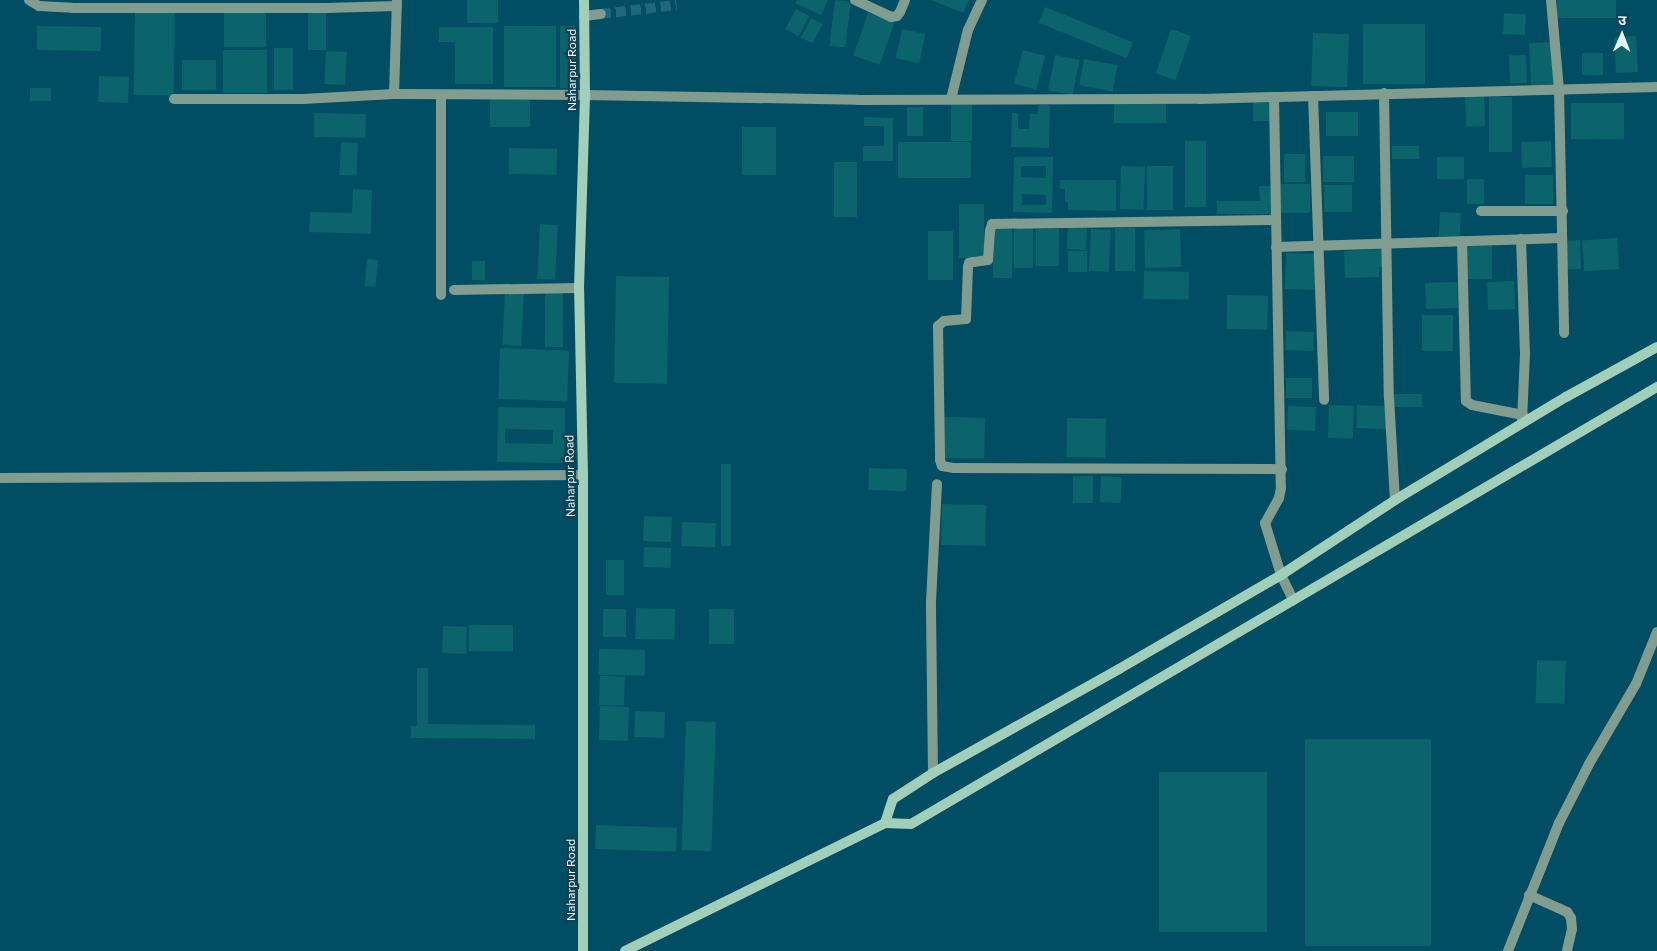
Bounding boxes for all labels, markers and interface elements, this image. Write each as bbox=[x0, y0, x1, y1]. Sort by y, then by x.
north arrow bbox=[1597, 10, 1647, 60]
text: उ bbox=[1618, 11, 1627, 28]
street label: Naharpur Road bbox=[565, 29, 579, 111]
street label: Naharpur Road bbox=[562, 435, 578, 517]
street label: Naharpur Road bbox=[564, 839, 578, 921]

